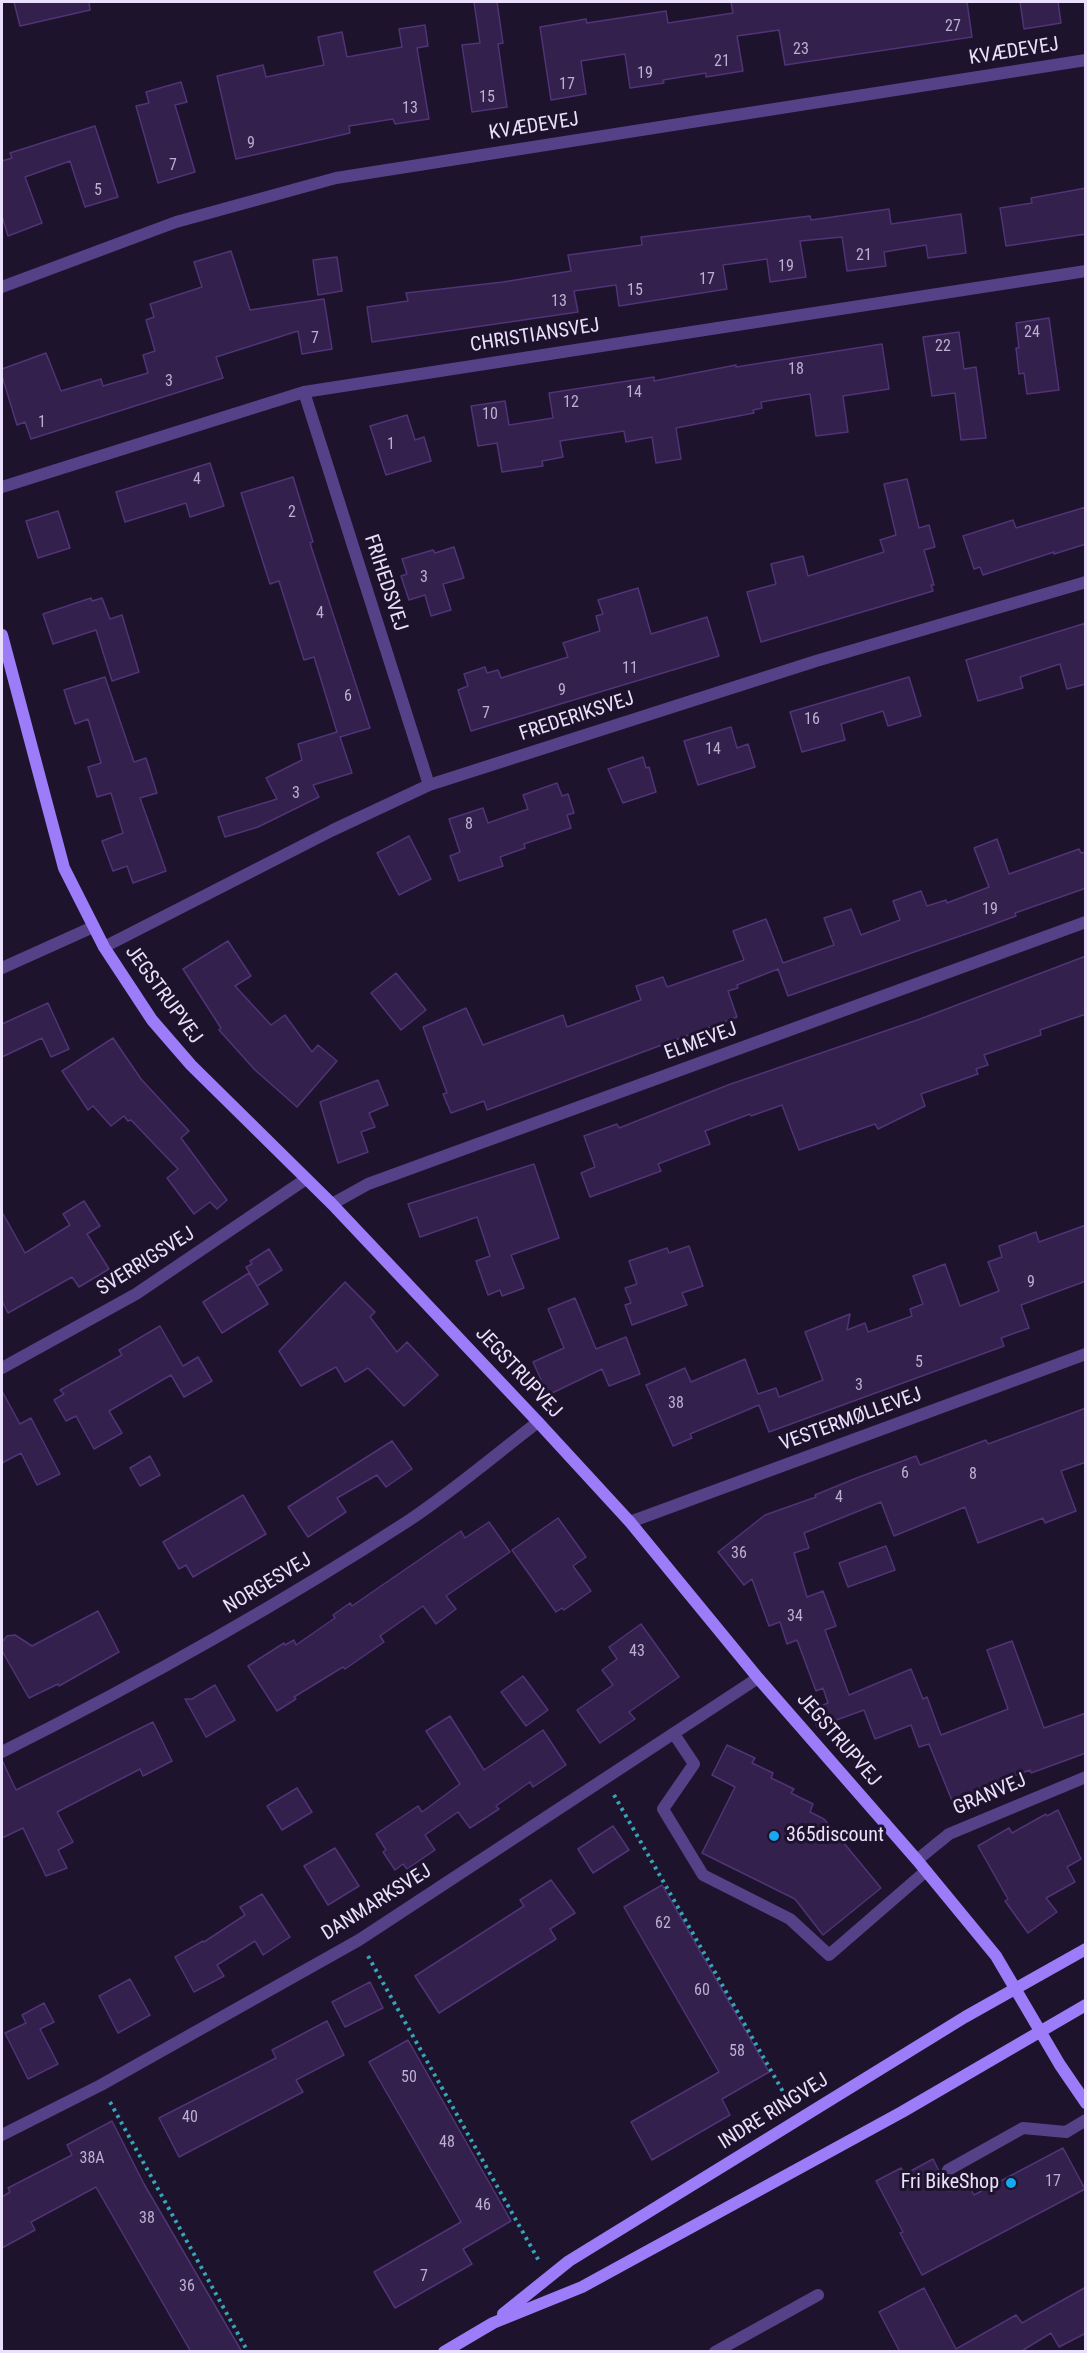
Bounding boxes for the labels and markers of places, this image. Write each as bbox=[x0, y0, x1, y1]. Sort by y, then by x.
place label: 365discount bbox=[786, 1824, 884, 1848]
marker: 365discount bbox=[767, 1829, 781, 1843]
place label: Fri BikeShop bbox=[901, 2171, 999, 2195]
marker: Fri BikeShop bbox=[1004, 2176, 1018, 2190]

